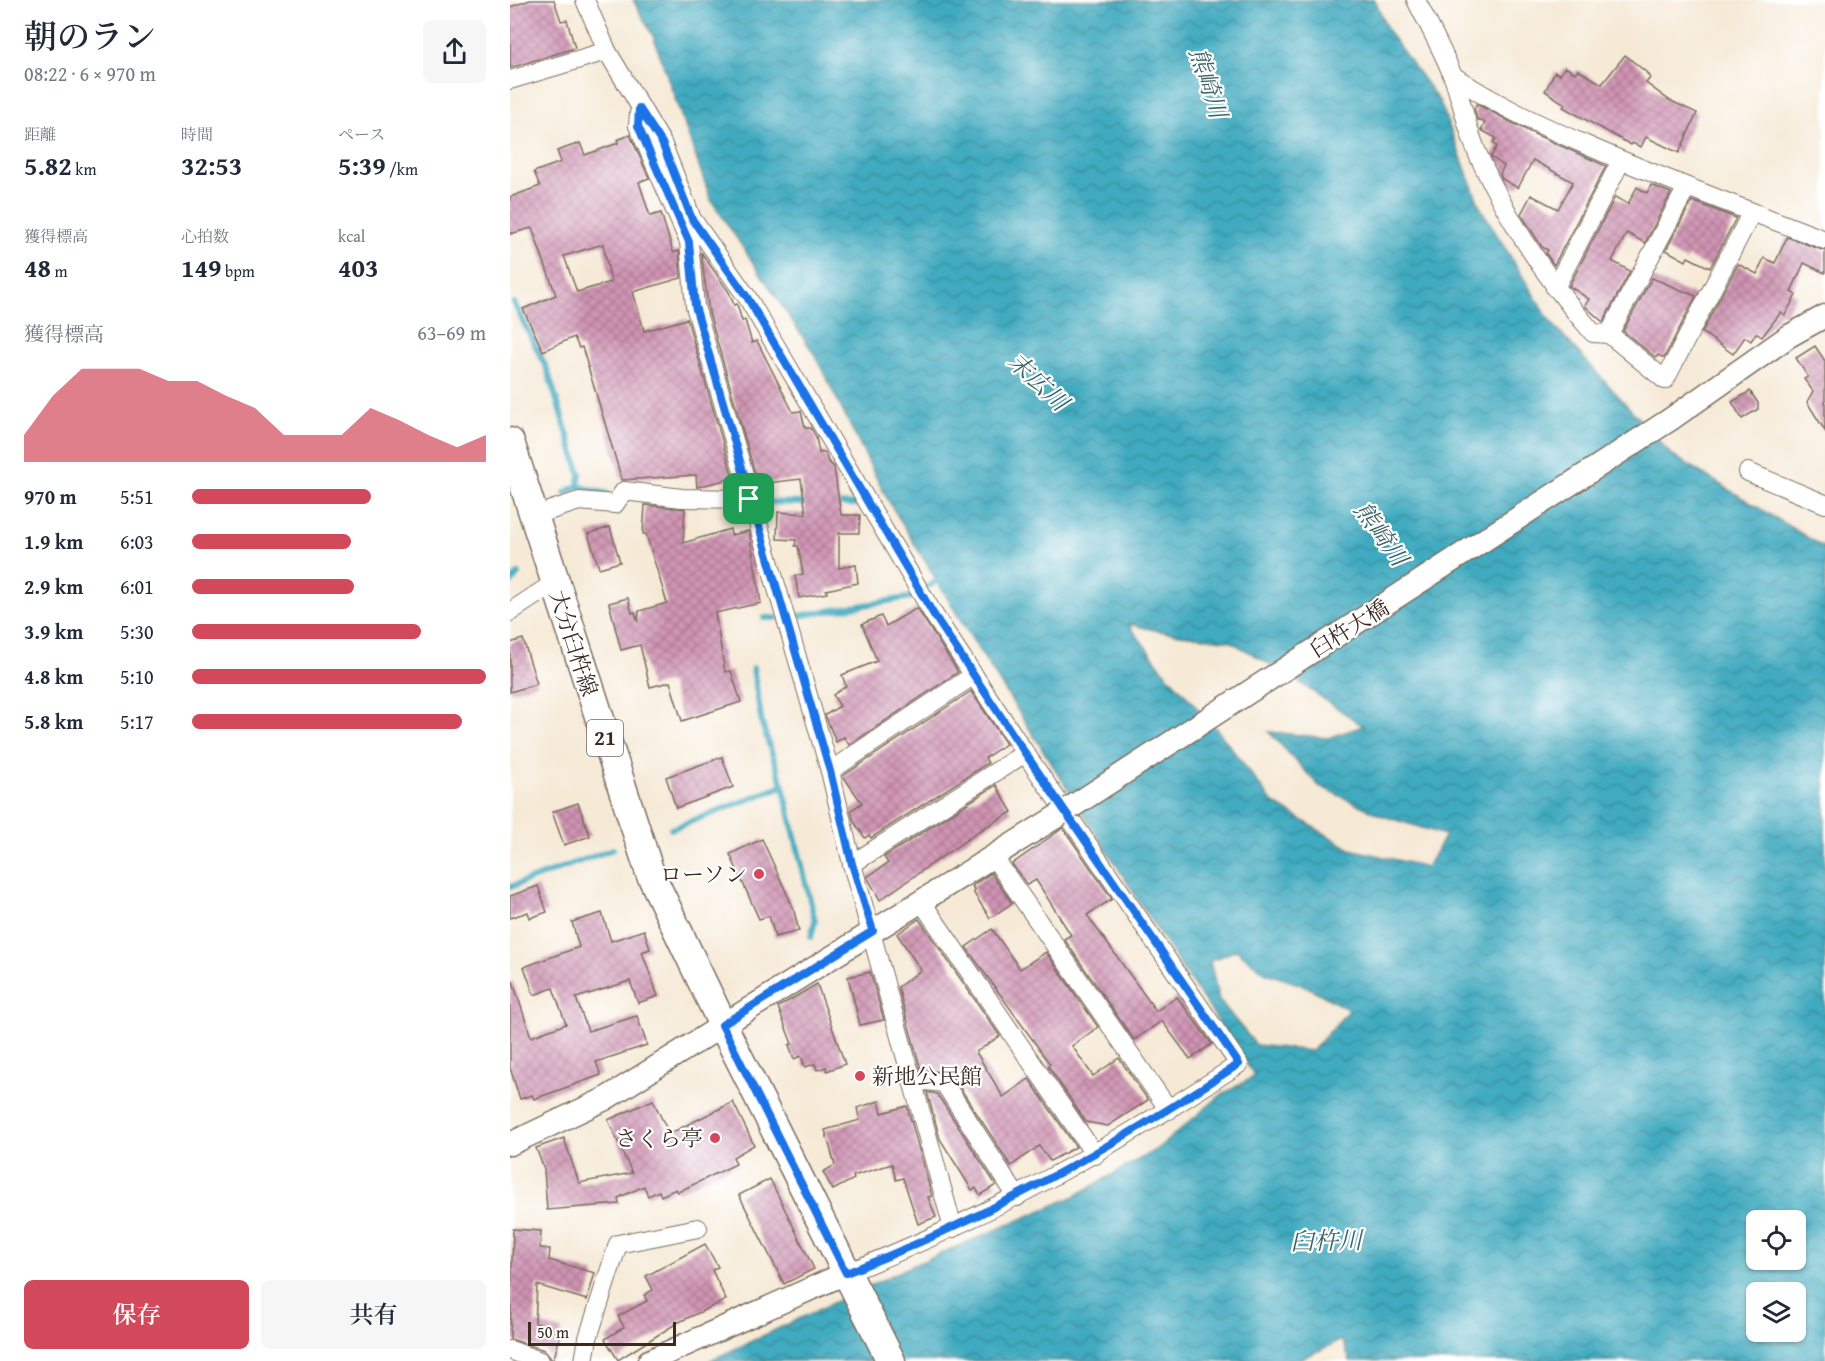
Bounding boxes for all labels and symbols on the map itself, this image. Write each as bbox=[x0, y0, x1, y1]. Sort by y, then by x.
water label: 熊崎川 bbox=[1181, 43, 1237, 125]
water label: 末広川 bbox=[1000, 344, 1079, 421]
pin bbox=[723, 473, 774, 524]
water label: 熊崎川 bbox=[1346, 494, 1418, 576]
street label: 大分臼杵線 bbox=[542, 586, 606, 700]
street label: 臼杵大橋 bbox=[1303, 591, 1395, 665]
road number: 21 bbox=[587, 720, 623, 756]
place label: ローソン bbox=[660, 858, 747, 890]
marker: ローソン bbox=[752, 867, 766, 881]
place label: 新地公民館 bbox=[872, 1060, 982, 1092]
marker: 新地公民館 bbox=[853, 1069, 867, 1083]
place label: さくら亭 bbox=[615, 1122, 703, 1154]
marker: さくら亭 bbox=[708, 1131, 722, 1145]
water label: 臼杵川 bbox=[1290, 1222, 1365, 1259]
scale bar bbox=[528, 1319, 676, 1346]

